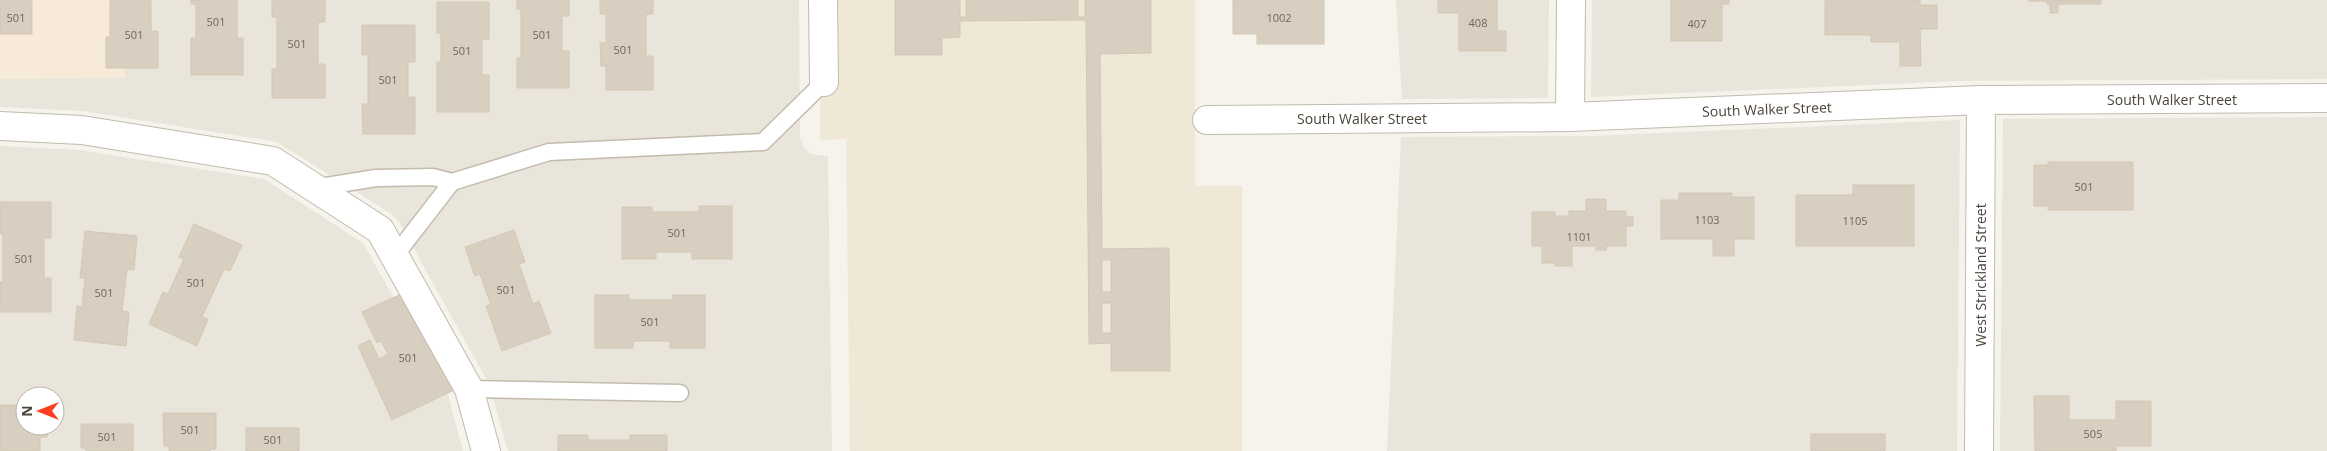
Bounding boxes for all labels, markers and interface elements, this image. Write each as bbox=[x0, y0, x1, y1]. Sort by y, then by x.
house number: 501 bbox=[7, 10, 25, 25]
house number: 1002 bbox=[1266, 10, 1292, 25]
house number: 501 bbox=[207, 14, 225, 29]
house number: 408 bbox=[1469, 15, 1487, 30]
house number: 407 bbox=[1688, 16, 1706, 31]
house number: 501 bbox=[125, 27, 143, 42]
house number: 501 bbox=[533, 27, 551, 42]
house number: 501 bbox=[288, 36, 306, 51]
house number: 501 bbox=[614, 42, 632, 57]
house number: 501 bbox=[453, 43, 471, 58]
house number: 501 bbox=[379, 72, 397, 87]
street label: South Walker Street bbox=[2107, 90, 2237, 109]
street label: South Walker Street bbox=[1702, 97, 1832, 121]
street label: South Walker Street bbox=[1297, 109, 1427, 128]
house number: 501 bbox=[2075, 179, 2093, 194]
street label: West Strickland Street bbox=[1971, 203, 1990, 347]
house number: 1103 bbox=[1694, 212, 1720, 227]
house number: 1105 bbox=[1842, 213, 1868, 228]
house number: 501 bbox=[668, 225, 686, 240]
house number: 1101 bbox=[1566, 229, 1592, 244]
house number: 501 bbox=[15, 251, 33, 266]
house number: 501 bbox=[187, 275, 205, 290]
house number: 501 bbox=[497, 282, 515, 297]
house number: 501 bbox=[95, 285, 113, 300]
house number: 501 bbox=[641, 314, 659, 329]
house number: 501 bbox=[399, 350, 417, 365]
north arrow bbox=[15, 386, 65, 436]
text: N bbox=[17, 405, 36, 417]
house number: 501 bbox=[181, 422, 199, 437]
house number: 505 bbox=[2084, 426, 2102, 441]
house number: 501 bbox=[98, 429, 116, 444]
house number: 501 bbox=[264, 432, 282, 447]

